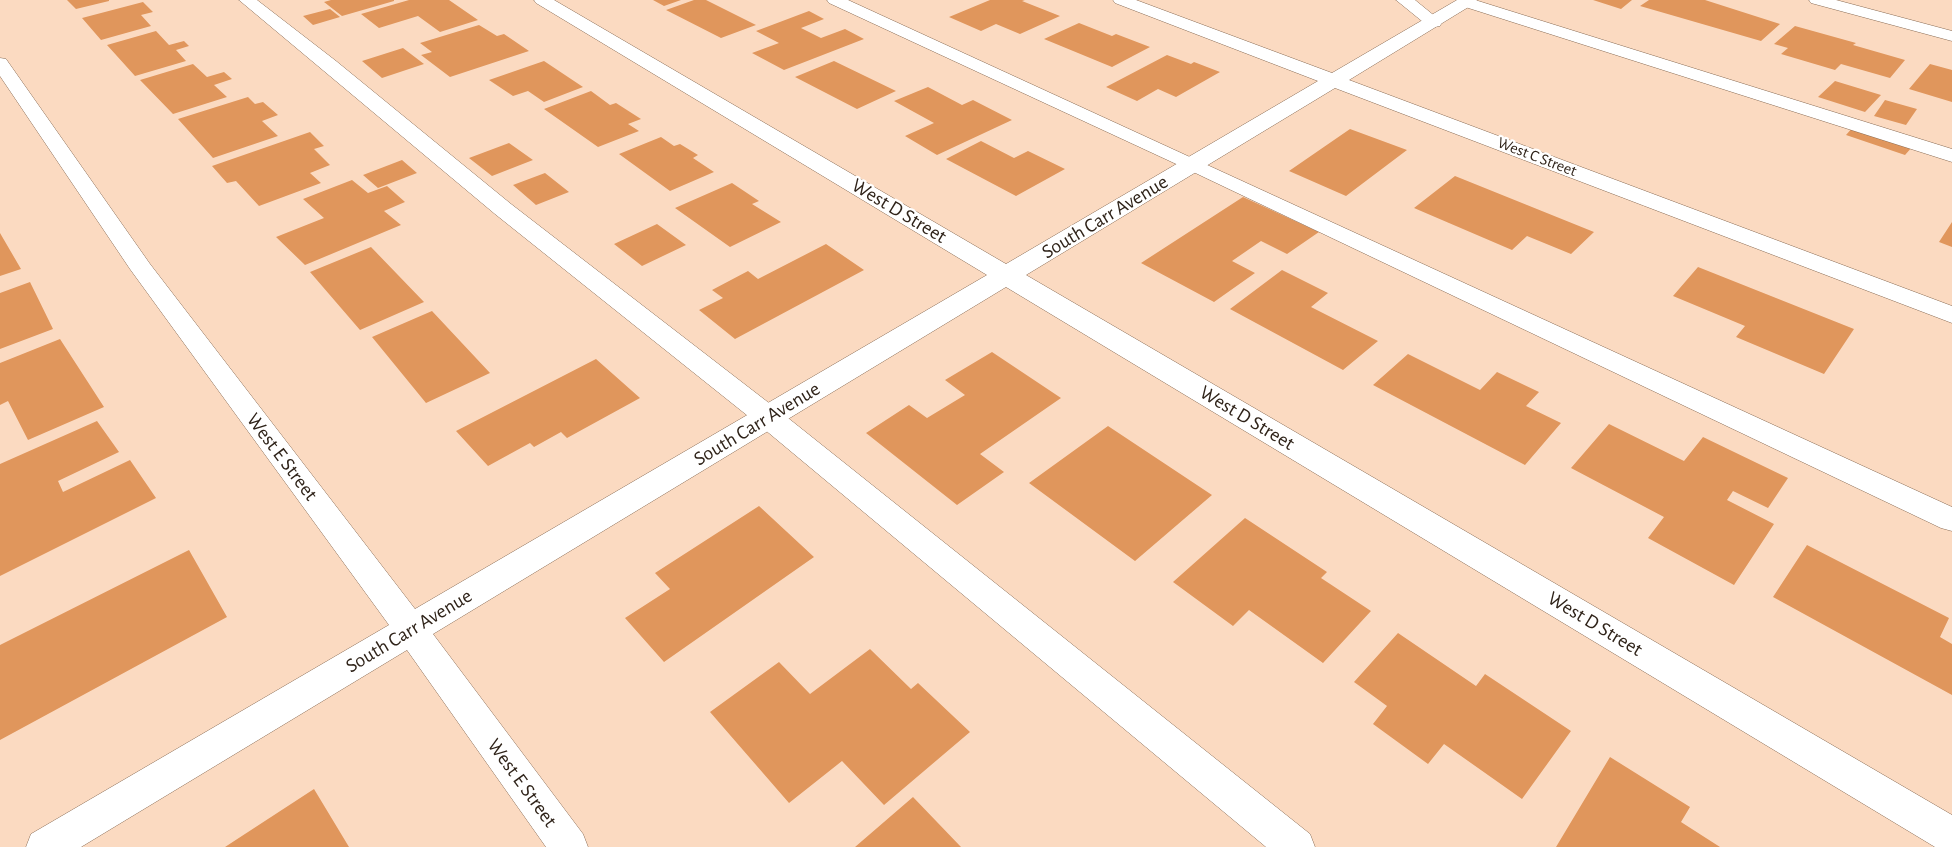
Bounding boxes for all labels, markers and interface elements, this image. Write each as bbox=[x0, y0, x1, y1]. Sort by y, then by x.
street label: West C Street bbox=[1495, 133, 1579, 181]
street label: South Carr Avenue bbox=[1037, 170, 1173, 264]
street label: West D Street bbox=[847, 173, 951, 249]
street label: South Carr Avenue bbox=[689, 377, 825, 471]
street label: West D Street bbox=[1195, 380, 1299, 456]
street label: West E Street bbox=[241, 409, 323, 505]
street label: South Carr Avenue bbox=[341, 584, 477, 678]
street label: West D Street bbox=[1543, 586, 1647, 662]
street label: West E Street bbox=[482, 734, 562, 832]

